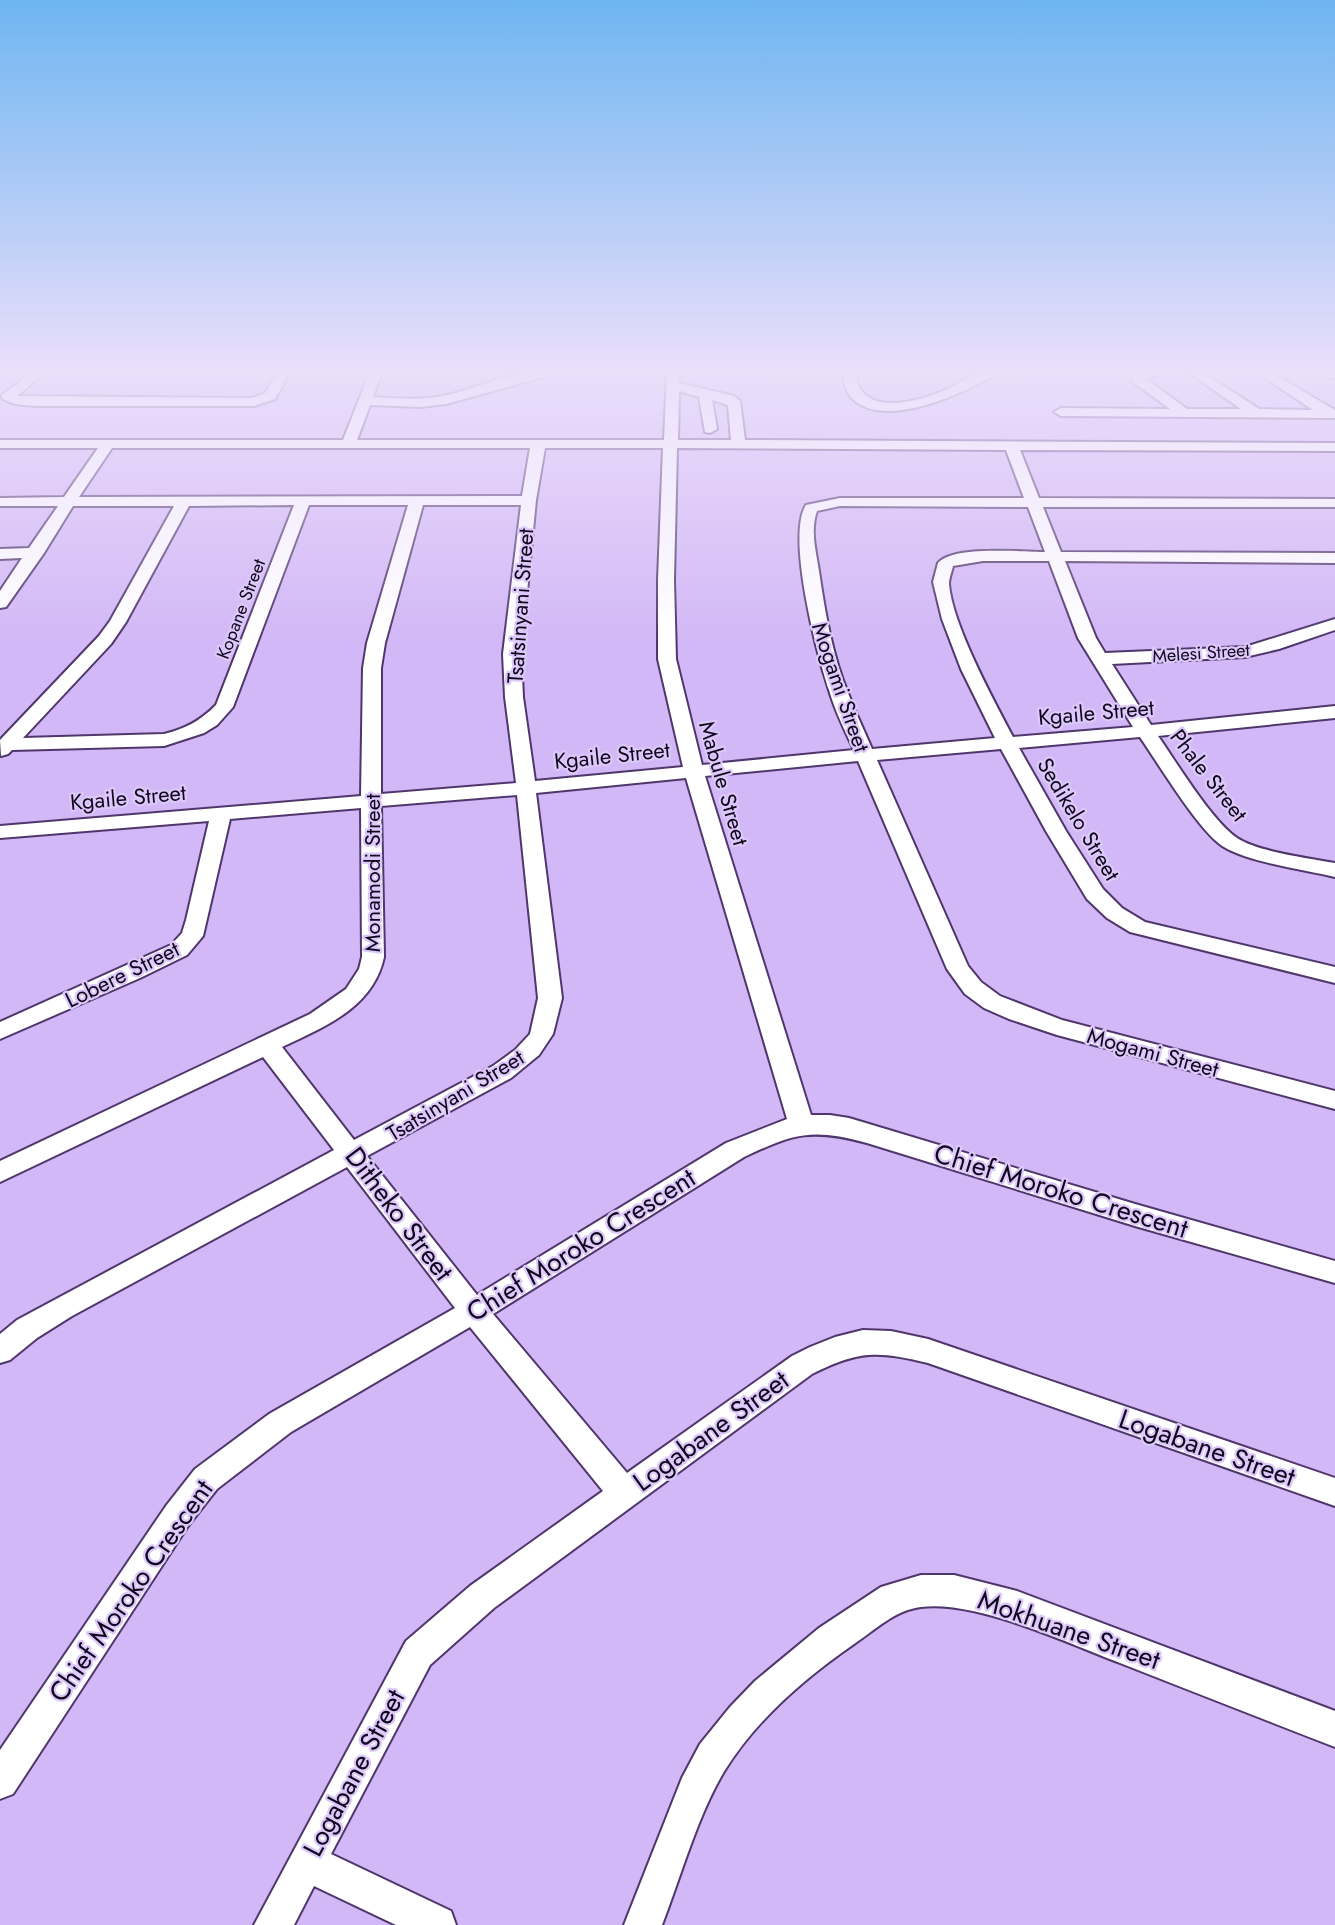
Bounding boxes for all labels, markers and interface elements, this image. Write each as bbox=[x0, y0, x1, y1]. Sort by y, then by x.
street label: Tsatsinyani Street bbox=[499, 527, 541, 685]
street label: Kopane Street bbox=[210, 554, 272, 663]
street label: Mogami Street bbox=[804, 618, 878, 757]
street label: Melesi Street bbox=[1151, 637, 1251, 669]
street label: Kgaile Street bbox=[1037, 691, 1156, 733]
street label: Mabule Street bbox=[691, 717, 757, 850]
street label: Phale Street bbox=[1163, 722, 1256, 829]
street label: Kgaile Street bbox=[553, 733, 672, 777]
street label: Sedikelo Street bbox=[1030, 751, 1129, 887]
street label: Kgaile Street bbox=[69, 776, 188, 818]
street label: Monamodi Street bbox=[356, 793, 388, 952]
street label: Lobere Street bbox=[60, 932, 185, 1015]
street label: Mogami Street bbox=[1084, 1019, 1223, 1085]
street label: Tsatsinyani Street bbox=[380, 1041, 530, 1149]
street label: Chief Moroko Crescent bbox=[929, 1133, 1193, 1248]
street label: Ditheko Street bbox=[336, 1139, 463, 1289]
street label: Chief Moroko Crescent bbox=[459, 1158, 703, 1331]
street label: Logabane Street bbox=[625, 1360, 797, 1501]
street label: Logabane Street bbox=[1114, 1399, 1301, 1496]
street label: Chief Moroko Crescent bbox=[39, 1471, 222, 1710]
street label: Mokhuane Street bbox=[973, 1580, 1166, 1679]
street label: Logabane Street bbox=[293, 1682, 414, 1863]

